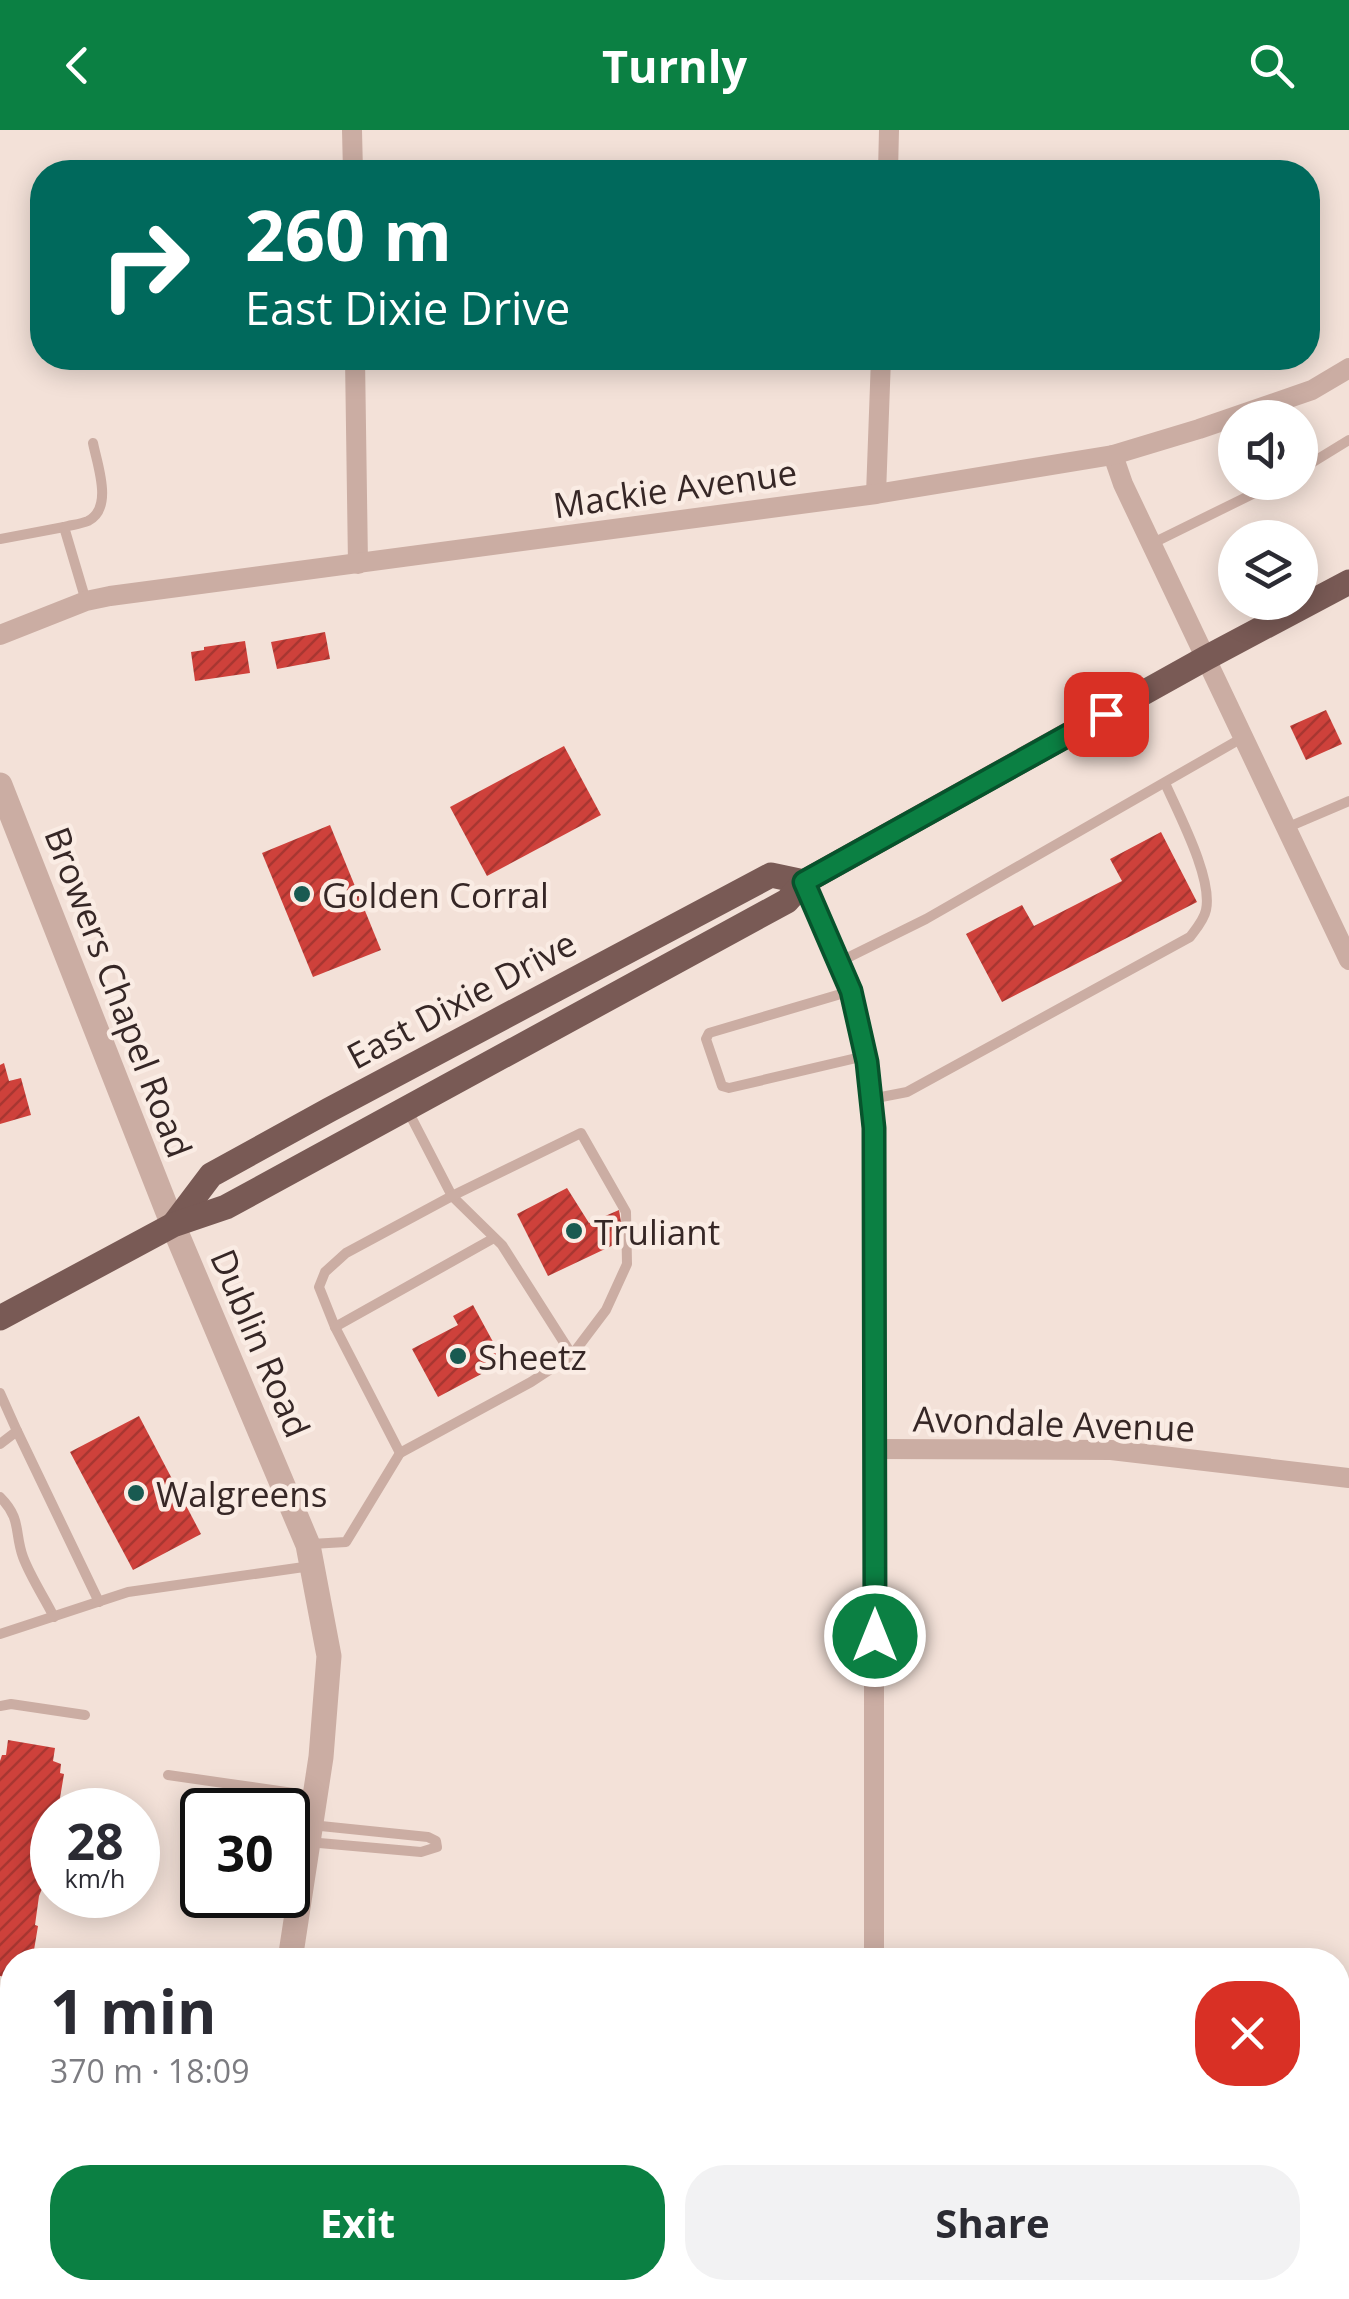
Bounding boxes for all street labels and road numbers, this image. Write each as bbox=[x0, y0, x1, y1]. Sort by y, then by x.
street label: Mackie Avenue bbox=[550, 448, 800, 528]
street label: Browers Chapel Road bbox=[34, 820, 204, 1164]
street label: East Dixie Drive bbox=[338, 919, 584, 1079]
street label: Dublin Road bbox=[200, 1242, 322, 1444]
street label: Avondale Avenue bbox=[912, 1395, 1196, 1451]

